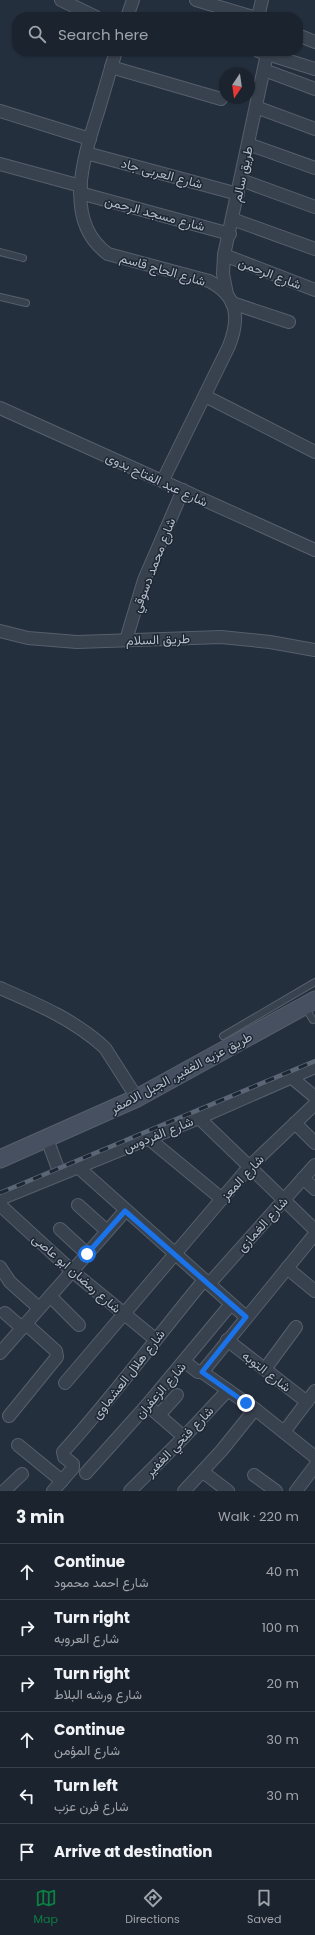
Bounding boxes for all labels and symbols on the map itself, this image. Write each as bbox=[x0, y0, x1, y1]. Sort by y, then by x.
north arrow bbox=[219, 68, 255, 104]
street label: طريق سالم bbox=[227, 144, 258, 204]
street label: شارع العربى جاد bbox=[119, 153, 205, 194]
street label: شارع مسجد الرحمن bbox=[103, 191, 207, 236]
street label: شارع الحاج قاسم bbox=[118, 248, 208, 291]
street label: شارع الرحمن bbox=[236, 253, 304, 294]
street label: شارع عبد الفتاح بدوى bbox=[103, 447, 211, 511]
street label: شارع محمد دسوقي bbox=[127, 515, 181, 616]
street label: طريق السلام bbox=[126, 629, 191, 650]
street label: طريق عزبه الغفير, الجبل الاصفر bbox=[106, 1027, 256, 1119]
street label: شارع الفردوس bbox=[120, 1112, 196, 1157]
street label: شارع المعز bbox=[216, 1150, 269, 1205]
street label: شارع الغمازى bbox=[232, 1193, 292, 1256]
street label: شارع رمضان ابو عاصى bbox=[28, 1229, 125, 1317]
route start bbox=[78, 1245, 96, 1263]
street label: شارع هلال العشماوى bbox=[87, 1325, 170, 1423]
street label: شارع التوبه bbox=[238, 1346, 295, 1397]
street label: شارع الزعفران bbox=[130, 1358, 190, 1423]
route end bbox=[237, 1394, 255, 1412]
street label: شارع فتحي الغفير bbox=[140, 1402, 219, 1482]

